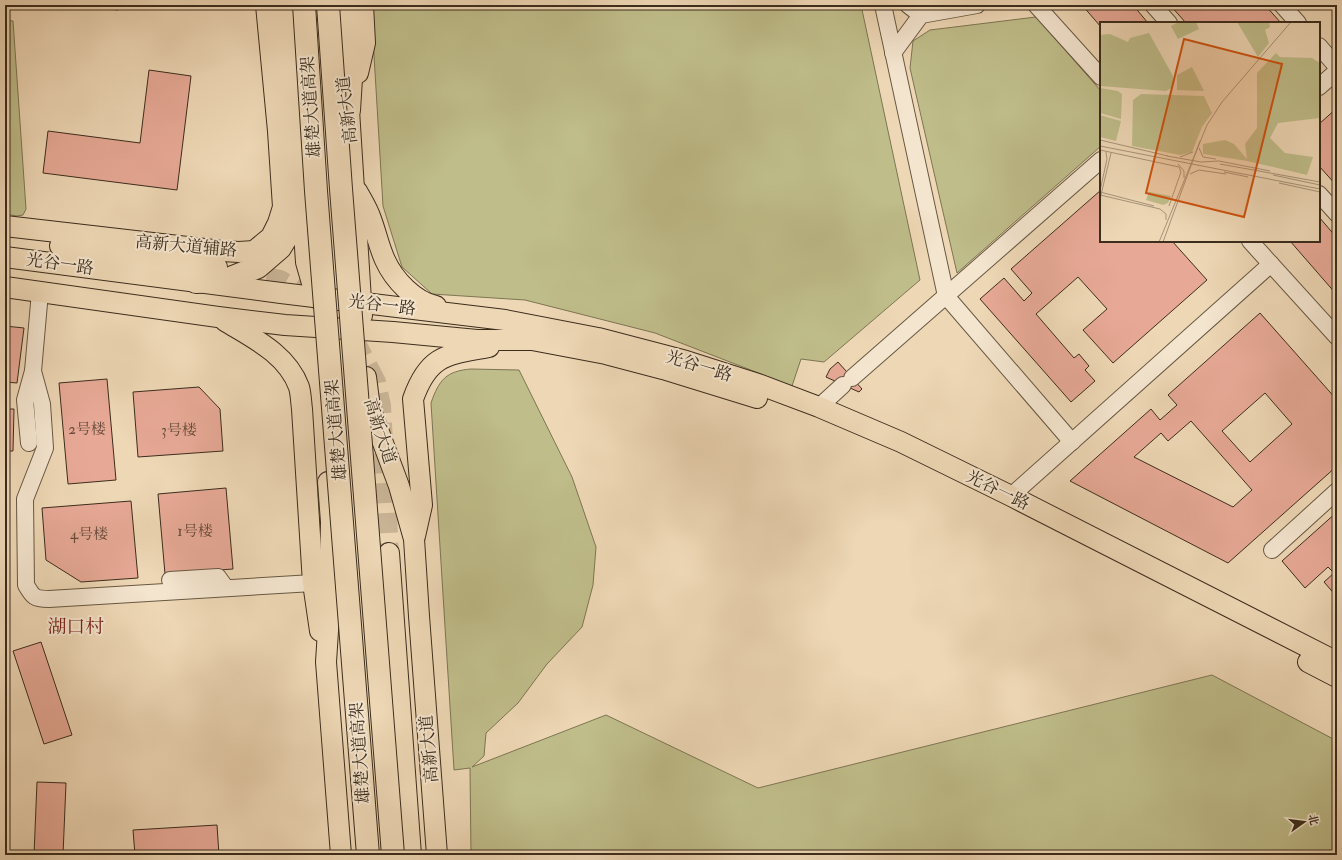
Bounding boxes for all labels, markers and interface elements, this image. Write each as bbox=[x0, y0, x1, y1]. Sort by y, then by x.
inset map bbox=[1100, 22, 1320, 242]
street label: 雄楚大道高架 bbox=[297, 55, 325, 159]
street label: 高新大道 bbox=[332, 75, 362, 145]
street label: 高新大道辅路 bbox=[134, 231, 238, 261]
street label: 光谷一路 bbox=[25, 249, 95, 279]
street label: 光谷一路 bbox=[347, 290, 417, 320]
street label: 光谷一路 bbox=[663, 346, 735, 386]
street label: 雄楚大道高架 bbox=[321, 378, 351, 482]
street label: 高新大道 bbox=[360, 395, 400, 467]
house number: 2号楼 bbox=[68, 420, 106, 439]
house number: 3号楼 bbox=[161, 421, 197, 440]
street label: 光谷一路 bbox=[963, 466, 1033, 514]
house number: 1号楼 bbox=[177, 522, 213, 541]
house number: 4号楼 bbox=[70, 525, 108, 544]
district label: 湖口村 bbox=[47, 615, 105, 639]
street label: 雄楚大道高架 bbox=[346, 701, 374, 805]
street label: 高新大道 bbox=[416, 714, 442, 784]
north arrow bbox=[1284, 802, 1324, 842]
text: 北 bbox=[1306, 813, 1321, 827]

